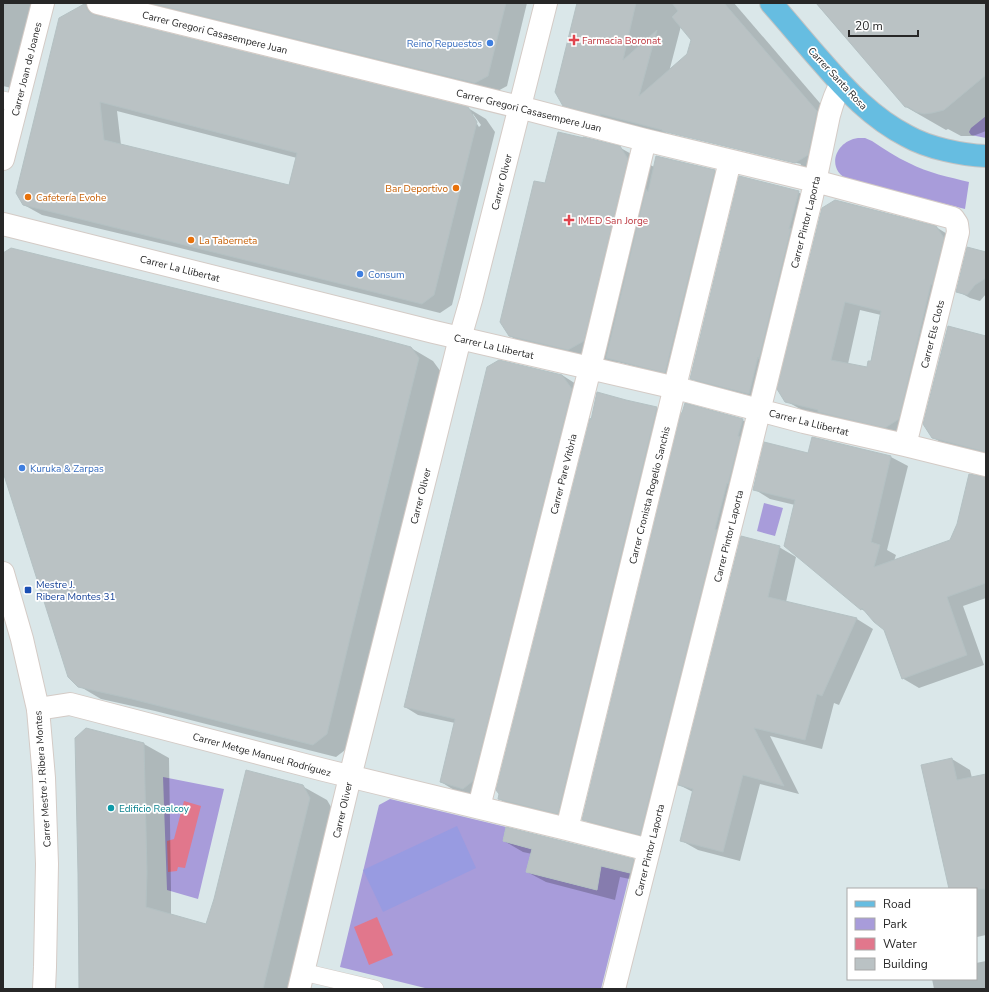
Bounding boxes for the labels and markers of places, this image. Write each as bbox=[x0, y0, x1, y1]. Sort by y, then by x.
place label: Farmacia Boronat bbox=[582, 34, 661, 48]
marker: Farmacia Boronat bbox=[569, 35, 579, 45]
place label: Reino Repuestos bbox=[407, 37, 482, 51]
marker: Reino Repuestos bbox=[485, 38, 495, 48]
place label: Bar Deportivo bbox=[385, 182, 448, 196]
marker: Bar Deportivo bbox=[451, 183, 461, 193]
place label: Cafetería Evohe bbox=[36, 191, 106, 205]
marker: Cafetería Evohe bbox=[23, 192, 33, 202]
marker: IMED San Jorge bbox=[563, 214, 575, 226]
place label: IMED San Jorge bbox=[578, 214, 648, 228]
place label: La Taberneta bbox=[199, 234, 257, 248]
marker: La Taberneta bbox=[186, 235, 196, 245]
place label: Consum bbox=[368, 268, 405, 282]
marker: Consum bbox=[355, 269, 365, 279]
place label: Kuruka & Zarpas bbox=[30, 462, 104, 476]
marker: Kuruka & Zarpas bbox=[17, 463, 27, 473]
place label: Mestre J. Ribera Montes 31 bbox=[36, 578, 116, 604]
marker: Mestre J. Ribera Montes 31 bbox=[23, 585, 33, 595]
place label: Edificio Realcoy bbox=[119, 802, 190, 816]
marker: Edificio Realcoy bbox=[106, 803, 116, 813]

